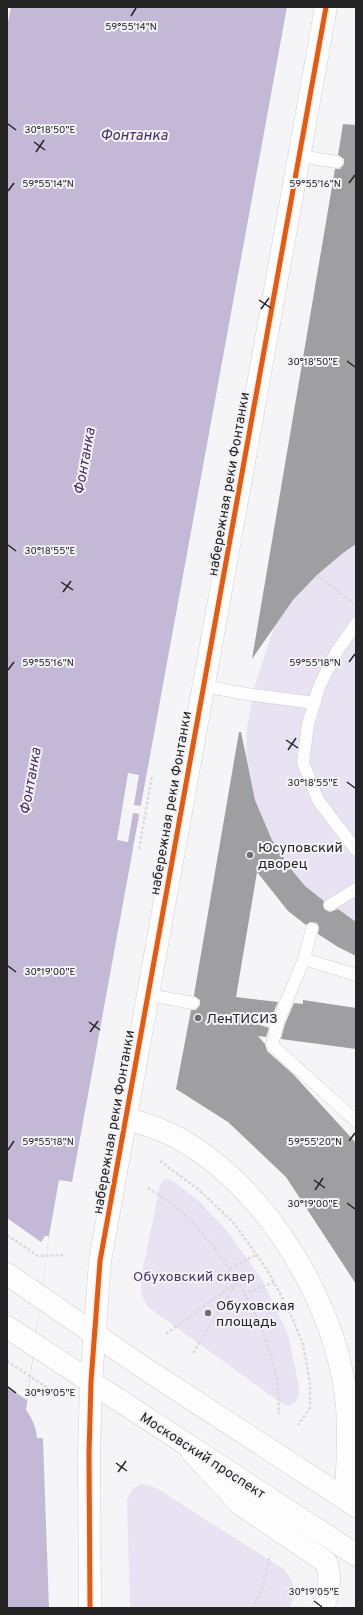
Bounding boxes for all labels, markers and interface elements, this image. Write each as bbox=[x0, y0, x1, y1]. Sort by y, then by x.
text: 59°55'14"N bbox=[105, 21, 157, 34]
text: 30°18'50"E bbox=[24, 124, 76, 137]
water label: Фонтанка bbox=[100, 127, 168, 146]
text: 59°55'14"N bbox=[22, 178, 74, 191]
text: 59°55'16"N bbox=[289, 178, 341, 191]
text: 30°18'50"E bbox=[287, 356, 339, 369]
street label: набережная реки Фонтанки bbox=[205, 391, 254, 578]
water label: Фонтанка bbox=[70, 426, 101, 496]
text: 30°18'55"E bbox=[25, 545, 75, 558]
text: 59°55'16"N bbox=[22, 657, 74, 670]
text: 59°55'18"N bbox=[289, 657, 341, 670]
street label: набережная реки Фонтанки bbox=[147, 710, 196, 897]
water label: Фонтанка bbox=[16, 746, 47, 816]
text: 30°18'55"E bbox=[288, 777, 338, 790]
place label: Юсуповский дворец bbox=[258, 840, 343, 873]
marker: Юсуповский дворец bbox=[245, 850, 255, 860]
text: 30°19'00"E bbox=[24, 966, 76, 979]
place label: ЛенТИСИЗ bbox=[206, 1011, 278, 1028]
marker: ЛенТИСИЗ bbox=[193, 1013, 203, 1023]
street label: набережная реки Фонтанки bbox=[90, 1029, 139, 1216]
text: 59°55'18"N bbox=[22, 1136, 74, 1149]
text: 59°55'20"N bbox=[288, 1136, 342, 1149]
text: 30°19'00"E bbox=[287, 1198, 339, 1211]
park label: Обуховский сквер bbox=[133, 1269, 255, 1286]
place label: Обуховская площадь bbox=[216, 1298, 295, 1331]
marker: Обуховская площадь bbox=[203, 1308, 213, 1318]
text: 30°19'05"E bbox=[25, 1387, 75, 1400]
street label: Московский проспект bbox=[136, 1409, 268, 1503]
text: 30°19'05"E bbox=[289, 1586, 339, 1599]

